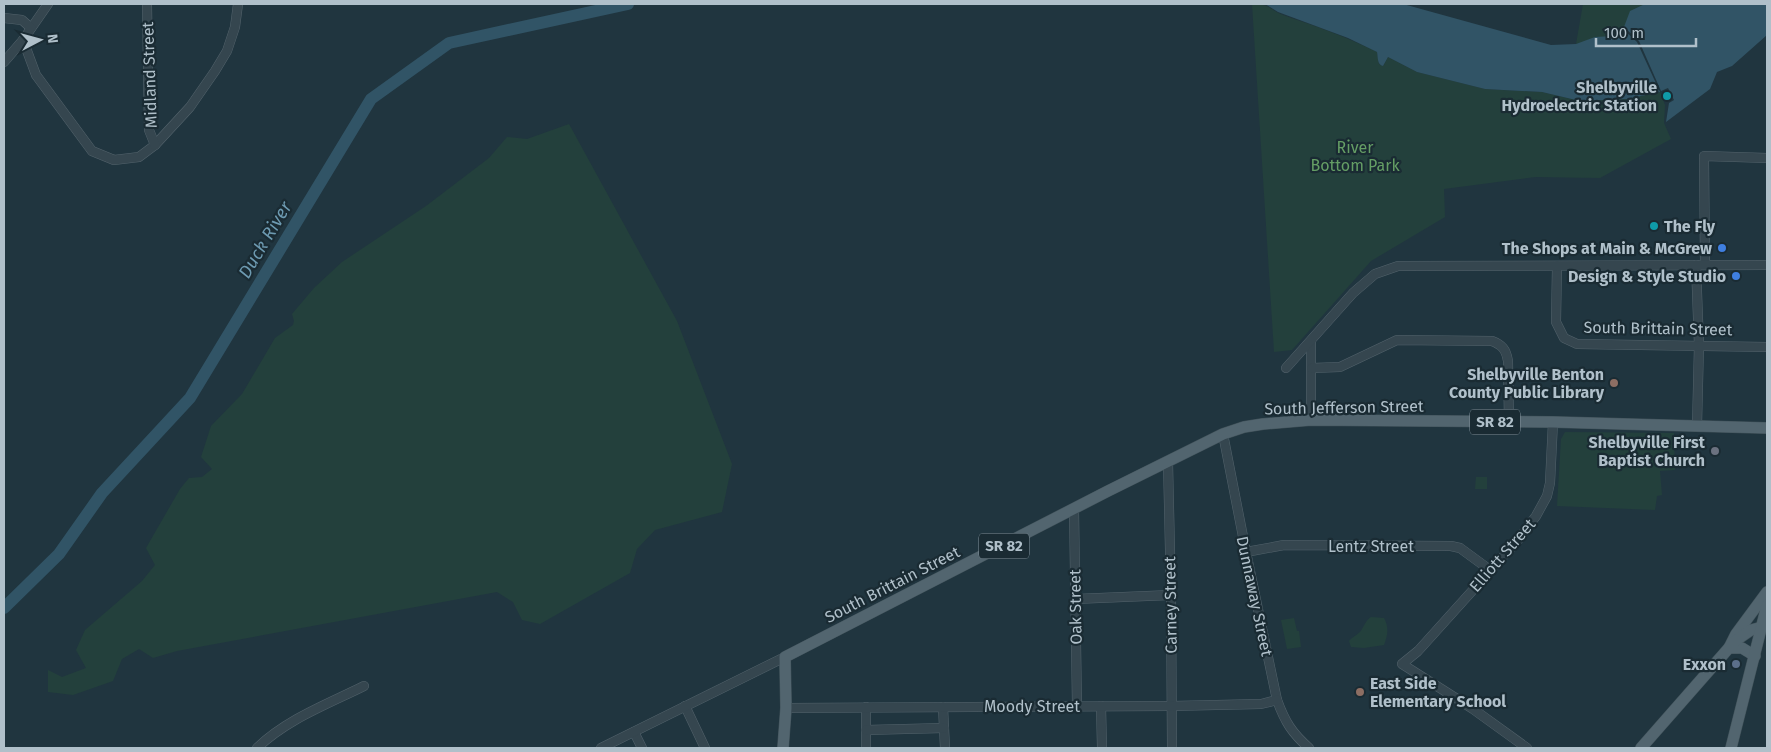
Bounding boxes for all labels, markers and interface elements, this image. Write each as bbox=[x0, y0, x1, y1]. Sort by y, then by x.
north arrow bbox=[15, 15, 65, 65]
scale bar bbox=[1596, 15, 1696, 47]
street label: Midland Street bbox=[138, 21, 161, 129]
text: 100 m bbox=[1604, 24, 1644, 42]
text: N bbox=[43, 33, 61, 44]
place label: Shelbyville Hydroelectric Station bbox=[1502, 78, 1657, 115]
marker: Shelbyville Hydroelectric Station bbox=[1661, 90, 1673, 102]
park label: River Bottom Park bbox=[1310, 138, 1400, 175]
water label: Duck River bbox=[234, 197, 297, 282]
place label: The Fly bbox=[1664, 217, 1716, 236]
marker: The Fly bbox=[1648, 220, 1660, 232]
place label: The Shops at Main & McGrew bbox=[1502, 239, 1712, 258]
marker: The Shops at Main & McGrew bbox=[1716, 242, 1728, 254]
place label: Design & Style Studio bbox=[1568, 267, 1726, 286]
marker: Design & Style Studio bbox=[1730, 270, 1742, 282]
street label: South Brittain Street bbox=[1583, 318, 1733, 339]
place label: Shelbyville Benton County Public Library bbox=[1449, 365, 1605, 402]
marker: Shelbyville Benton County Public Library bbox=[1608, 377, 1620, 389]
street label: South Jefferson Street bbox=[1264, 397, 1424, 418]
road number: SR 82 bbox=[1470, 410, 1520, 434]
place label: Shelbyville First Baptist Church bbox=[1589, 433, 1706, 470]
marker: Shelbyville First Baptist Church bbox=[1709, 445, 1721, 457]
street label: Elliott Street bbox=[1465, 515, 1540, 596]
road number: SR 82 bbox=[979, 534, 1029, 558]
street label: Dunnaway Street bbox=[1233, 534, 1277, 658]
street label: Lentz Street bbox=[1328, 537, 1414, 556]
street label: South Brittain Street bbox=[822, 542, 963, 627]
street label: Carney Street bbox=[1160, 556, 1181, 654]
street label: Oak Street bbox=[1065, 569, 1086, 645]
place label: Exxon bbox=[1683, 655, 1726, 674]
marker: Exxon bbox=[1730, 658, 1742, 670]
place label: East Side Elementary School bbox=[1370, 674, 1506, 711]
marker: East Side Elementary School bbox=[1354, 686, 1366, 698]
street label: Moody Street bbox=[984, 697, 1080, 716]

